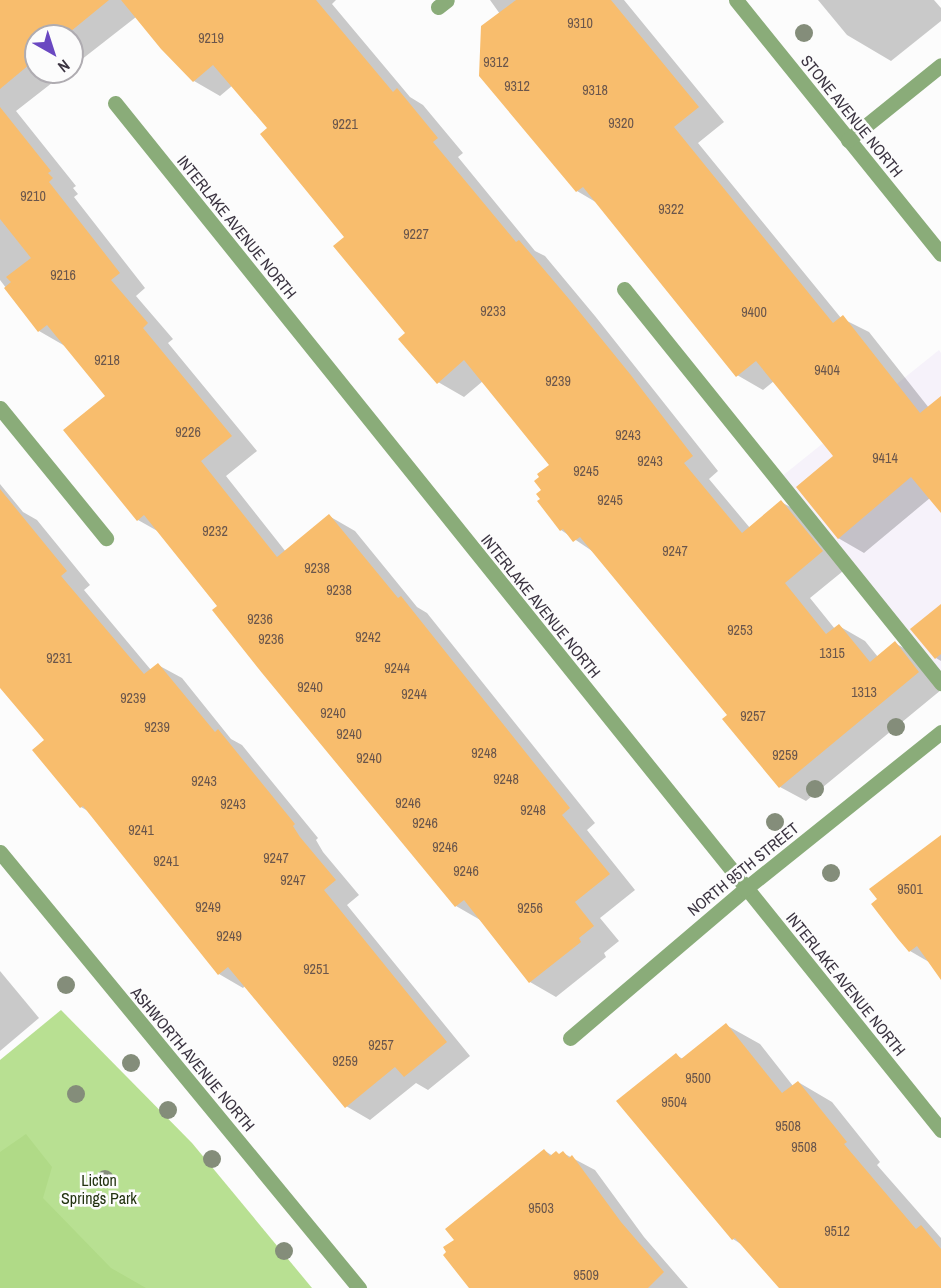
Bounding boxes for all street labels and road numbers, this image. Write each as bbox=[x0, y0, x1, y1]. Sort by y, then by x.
street label: STONE AVENUE NORTH bbox=[797, 51, 907, 181]
street label: INTERLAKE AVENUE NORTH bbox=[173, 151, 301, 303]
street label: INTERLAKE AVENUE NORTH bbox=[477, 530, 605, 682]
street label: NORTH 95TH STREET bbox=[684, 818, 802, 920]
street label: INTERLAKE AVENUE NORTH bbox=[782, 908, 910, 1060]
street label: ASHWORTH AVENUE NORTH bbox=[127, 983, 259, 1135]

